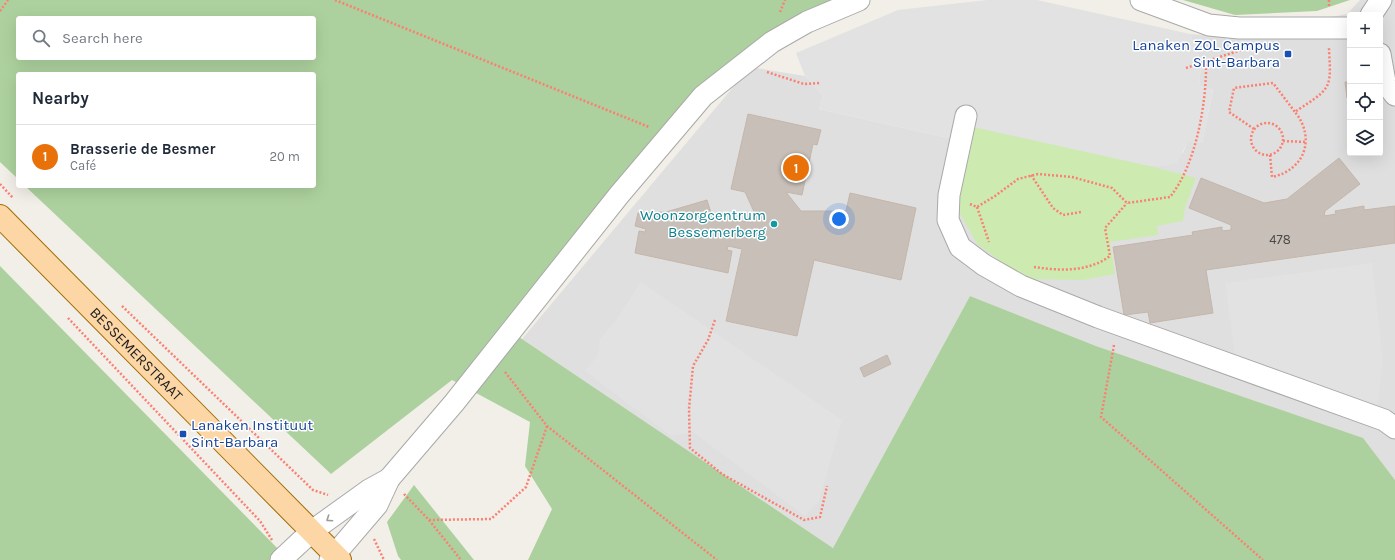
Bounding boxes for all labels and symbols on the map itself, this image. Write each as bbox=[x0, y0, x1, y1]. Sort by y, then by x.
place label: Lanaken ZOL Campus Sint-Barbara bbox=[1132, 36, 1280, 71]
marker: Lanaken ZOL Campus Sint-Barbara bbox=[1283, 49, 1293, 59]
pin: 1 bbox=[783, 153, 809, 183]
place label: Woonzorgcentrum Bessemerberg bbox=[640, 206, 767, 241]
your location bbox=[829, 209, 849, 229]
marker: Woonzorgcentrum Bessemerberg bbox=[769, 219, 779, 229]
house number: 478 bbox=[1269, 232, 1291, 247]
street label: BESSEMERSTRAAT bbox=[86, 303, 187, 405]
place label: Lanaken Instituut Sint-Barbara bbox=[191, 416, 313, 451]
marker: Lanaken Instituut Sint-Barbara bbox=[178, 429, 188, 439]
one-way arrow bbox=[326, 514, 333, 522]

